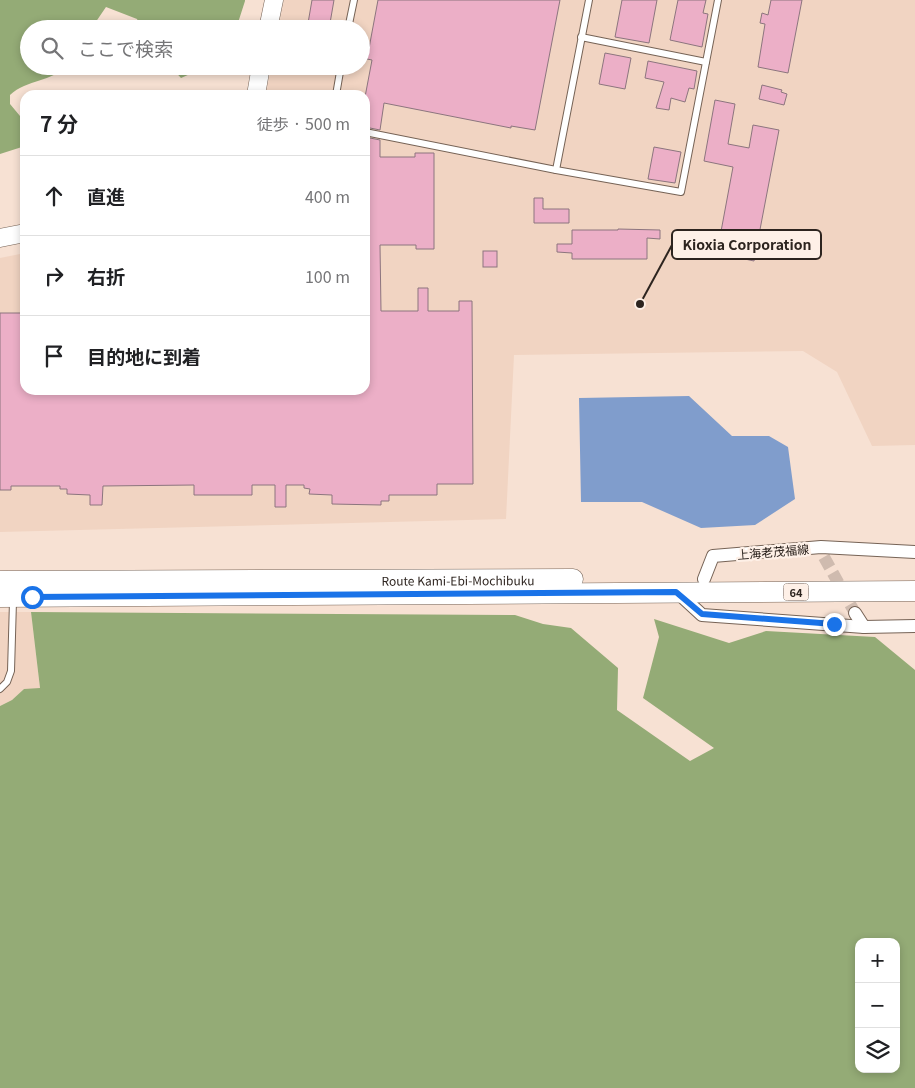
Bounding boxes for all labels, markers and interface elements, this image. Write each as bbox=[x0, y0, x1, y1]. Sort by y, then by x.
search box bbox=[20, 20, 370, 75]
icon: search bbox=[38, 34, 66, 62]
text: ここで検索 bbox=[78, 34, 173, 61]
text: 7 分 bbox=[40, 108, 78, 138]
text: 徒歩 · 500 m bbox=[257, 111, 350, 135]
icon: ahead bbox=[40, 182, 68, 210]
text: 直進 bbox=[87, 182, 125, 209]
text: 400 m bbox=[305, 184, 350, 208]
callout: Kioxia Corporation bbox=[672, 230, 821, 259]
text: Kioxia Corporation bbox=[682, 234, 812, 254]
icon: right bbox=[40, 262, 68, 290]
text: 右折 bbox=[87, 262, 125, 289]
text: 100 m bbox=[305, 264, 350, 288]
icon: arrive bbox=[40, 342, 68, 370]
text: 目的地に到着 bbox=[87, 342, 201, 369]
street label: 上海老茂福線 bbox=[736, 539, 810, 563]
street label: Route Kami-Ebi-Mochibuku bbox=[381, 571, 535, 588]
road number: 64 bbox=[784, 584, 808, 600]
route start bbox=[21, 586, 44, 609]
route end bbox=[823, 613, 846, 636]
map controls bbox=[855, 938, 900, 1073]
button: + bbox=[855, 938, 900, 983]
button: − bbox=[855, 983, 900, 1028]
button: layers bbox=[855, 1028, 900, 1073]

